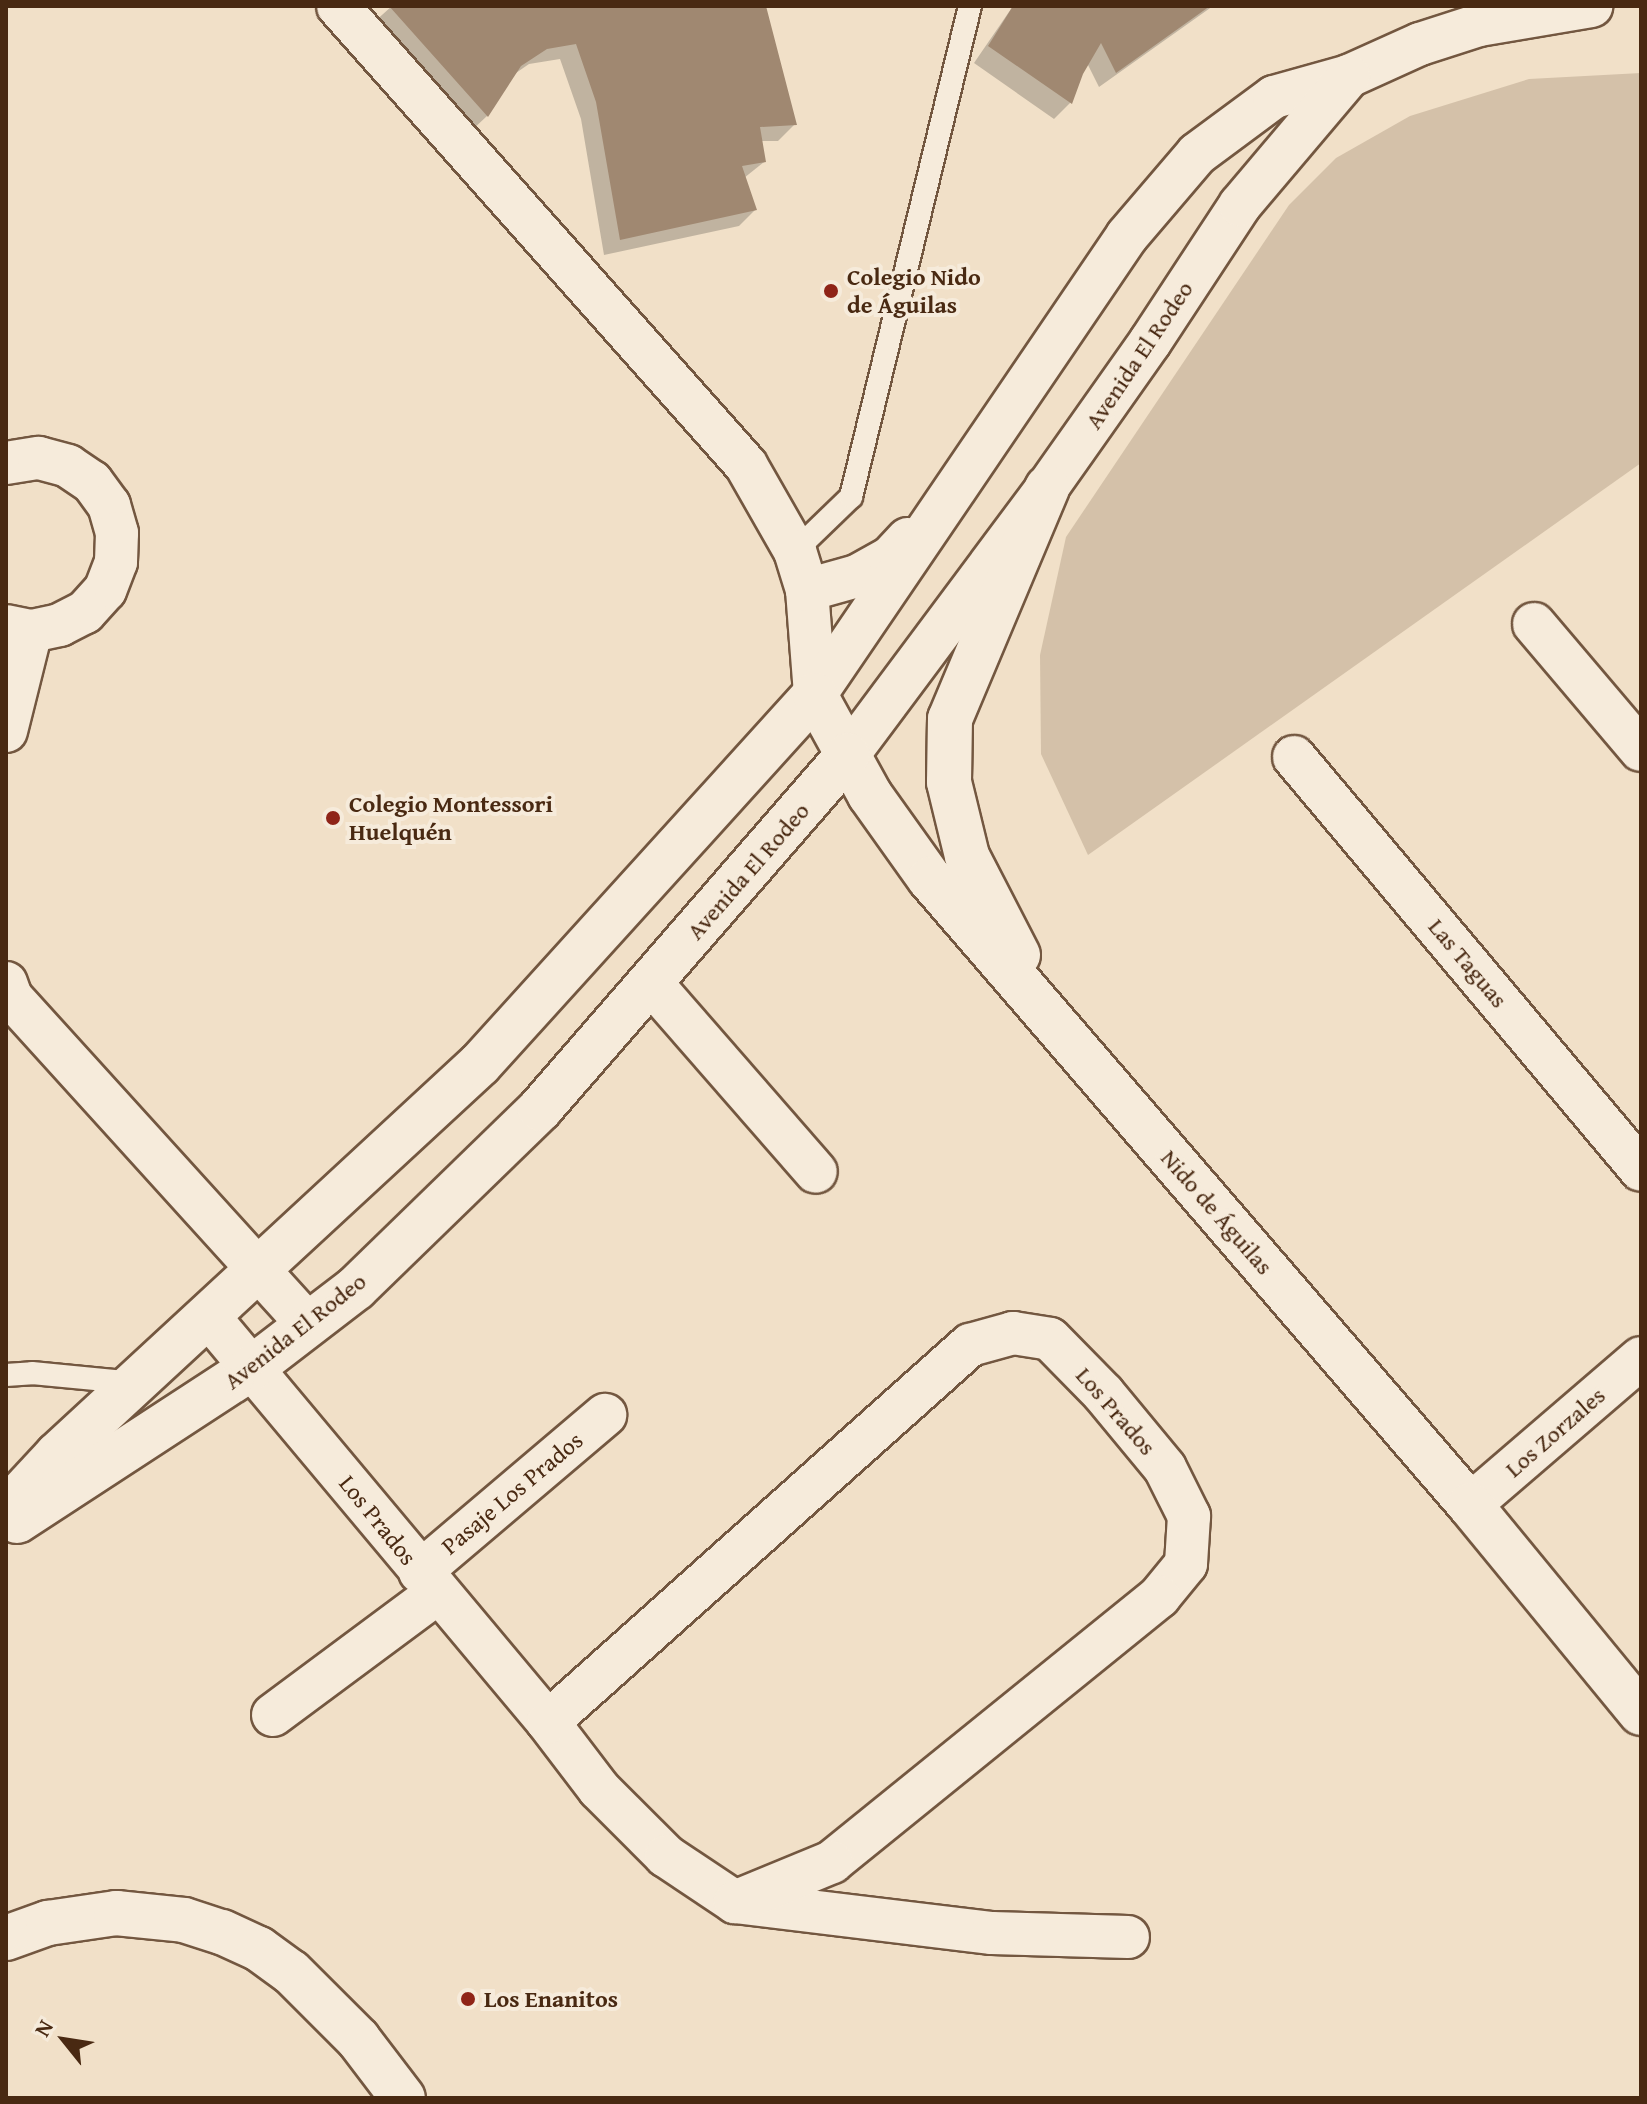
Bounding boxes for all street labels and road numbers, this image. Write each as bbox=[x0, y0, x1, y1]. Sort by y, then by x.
street label: Avenida El Rodeo bbox=[1079, 276, 1199, 434]
street label: Avenida El Rodeo bbox=[681, 797, 815, 945]
street label: Las Taguas bbox=[1422, 913, 1514, 1013]
street label: Nido de Águilas bbox=[1155, 1144, 1279, 1280]
street label: Avenida El Rodeo bbox=[218, 1267, 372, 1395]
street label: Los Prados bbox=[1070, 1361, 1162, 1461]
street label: Los Zorzales bbox=[1499, 1381, 1611, 1483]
street label: Pasaje Los Prados bbox=[436, 1426, 588, 1560]
street label: Los Prados bbox=[333, 1469, 423, 1571]

